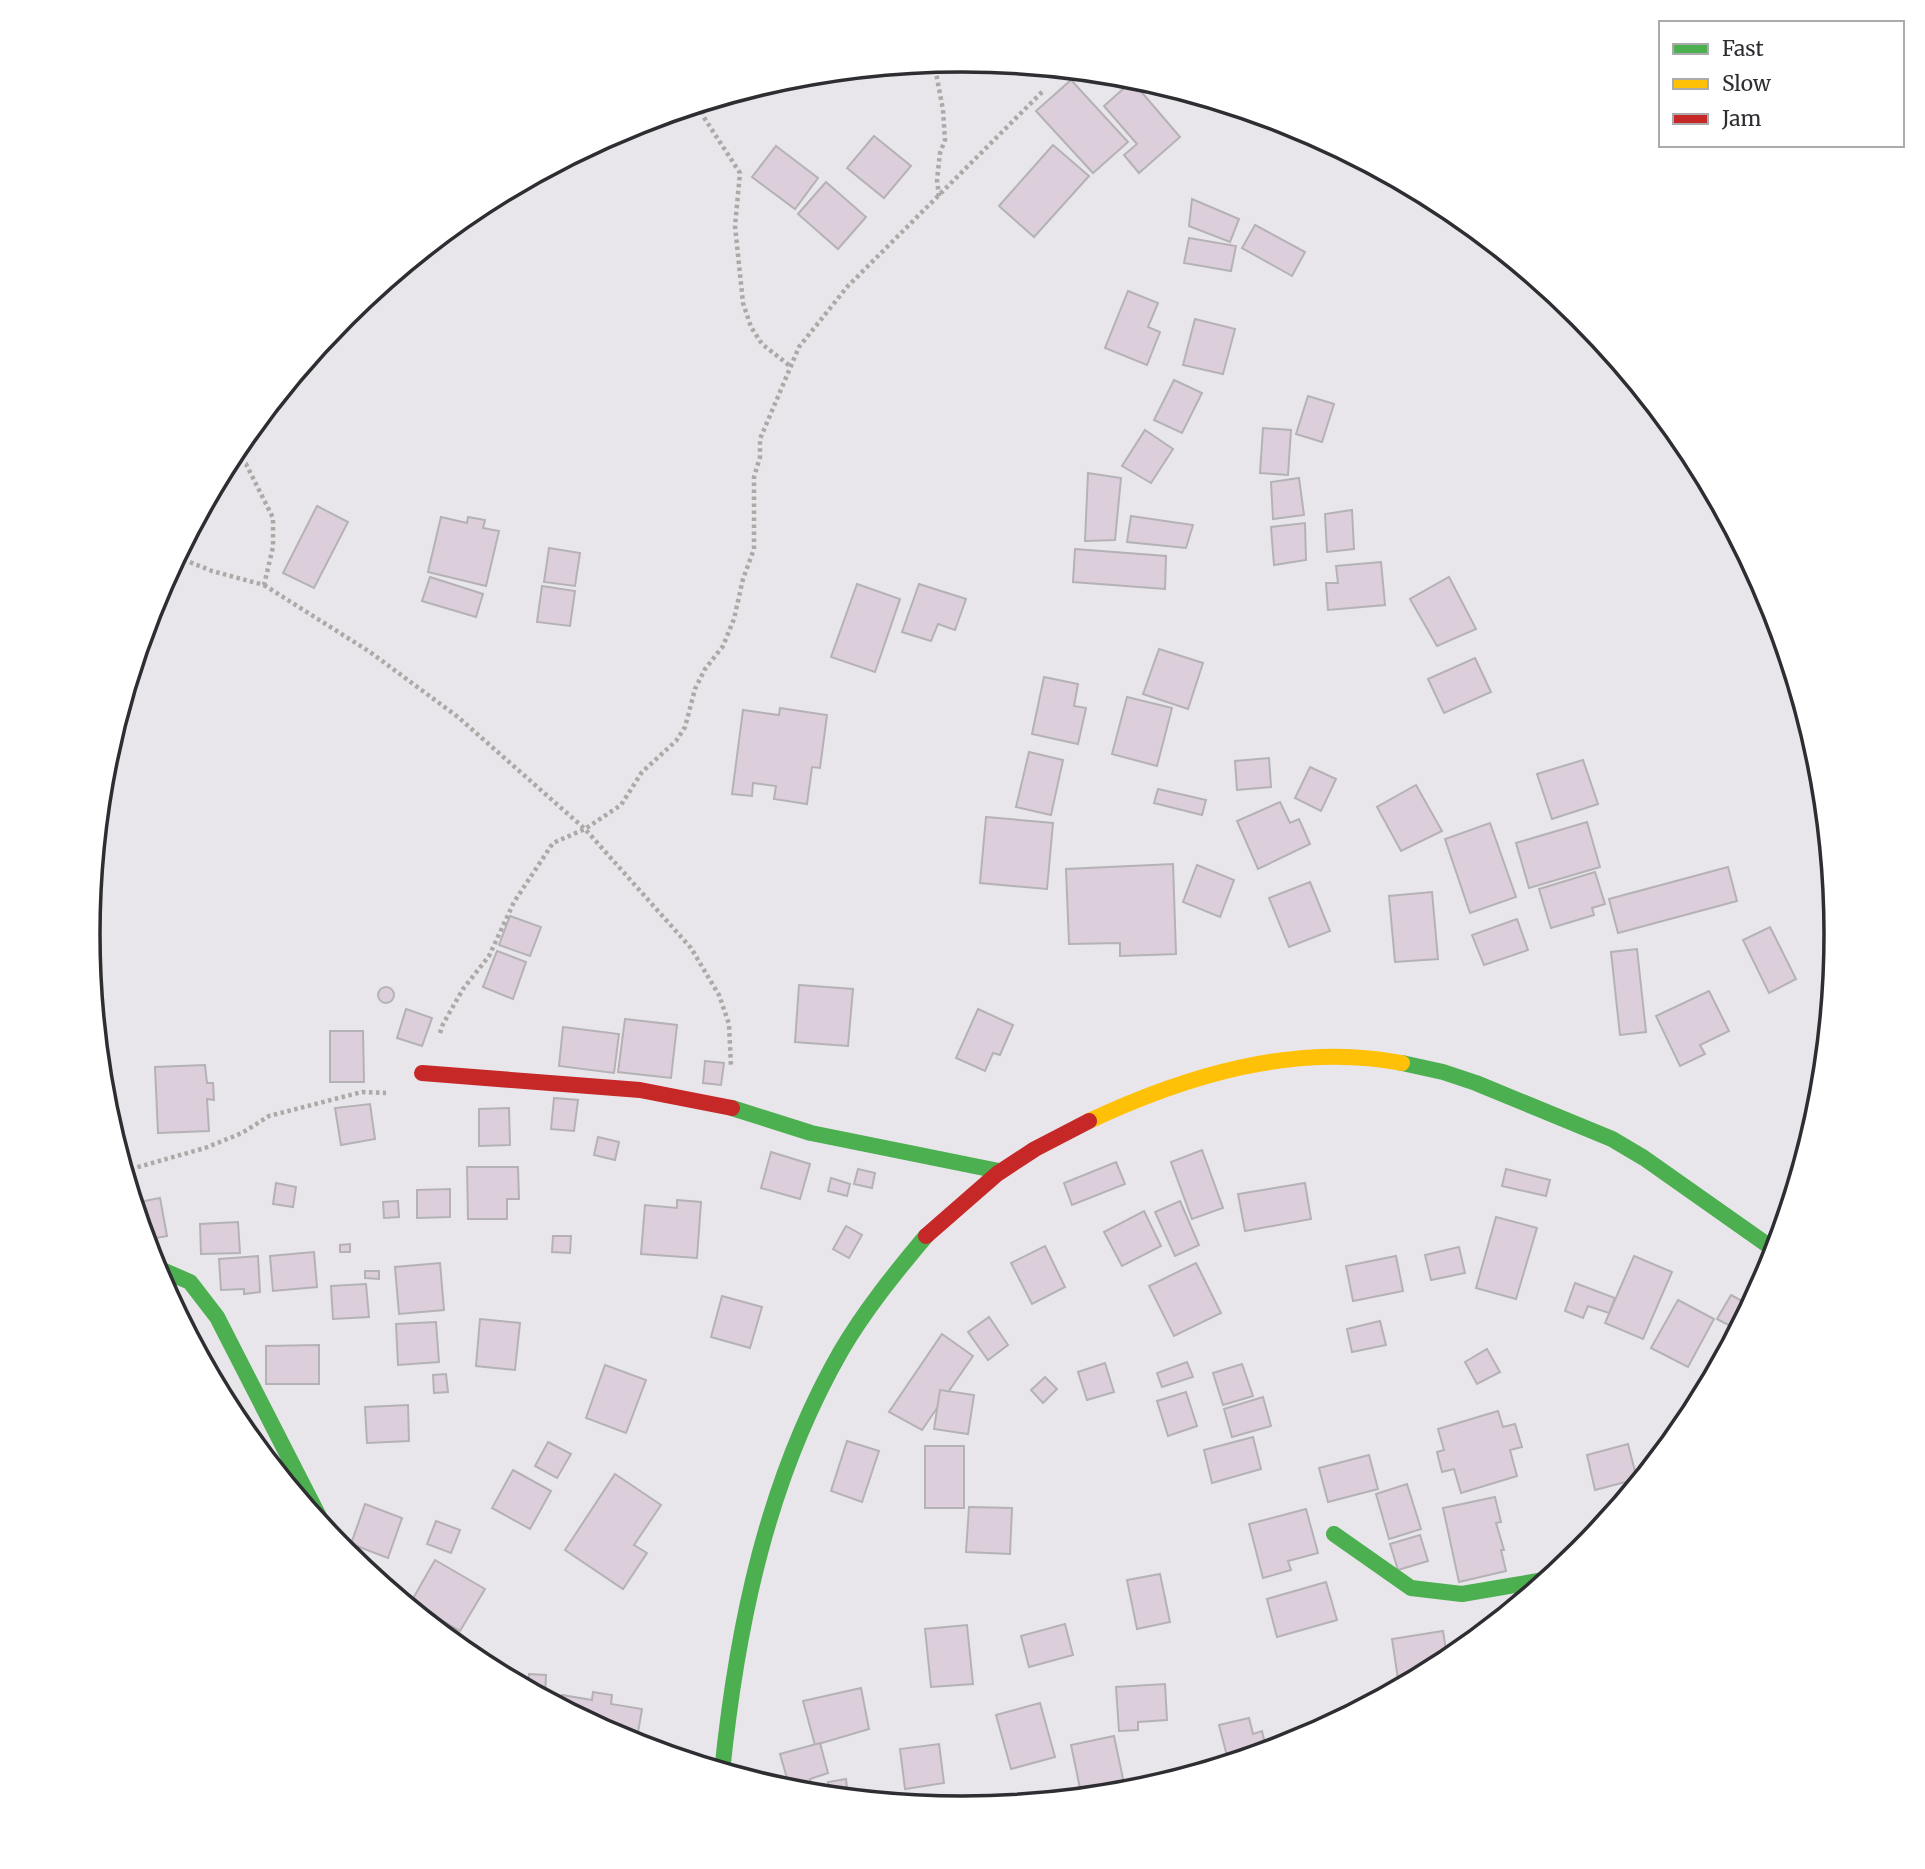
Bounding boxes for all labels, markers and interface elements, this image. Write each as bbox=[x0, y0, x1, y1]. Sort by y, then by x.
legend bbox=[1659, 21, 1904, 147]
text: Fast bbox=[1722, 35, 1764, 62]
text: Slow bbox=[1722, 70, 1771, 97]
text: Jam bbox=[1721, 105, 1761, 132]

